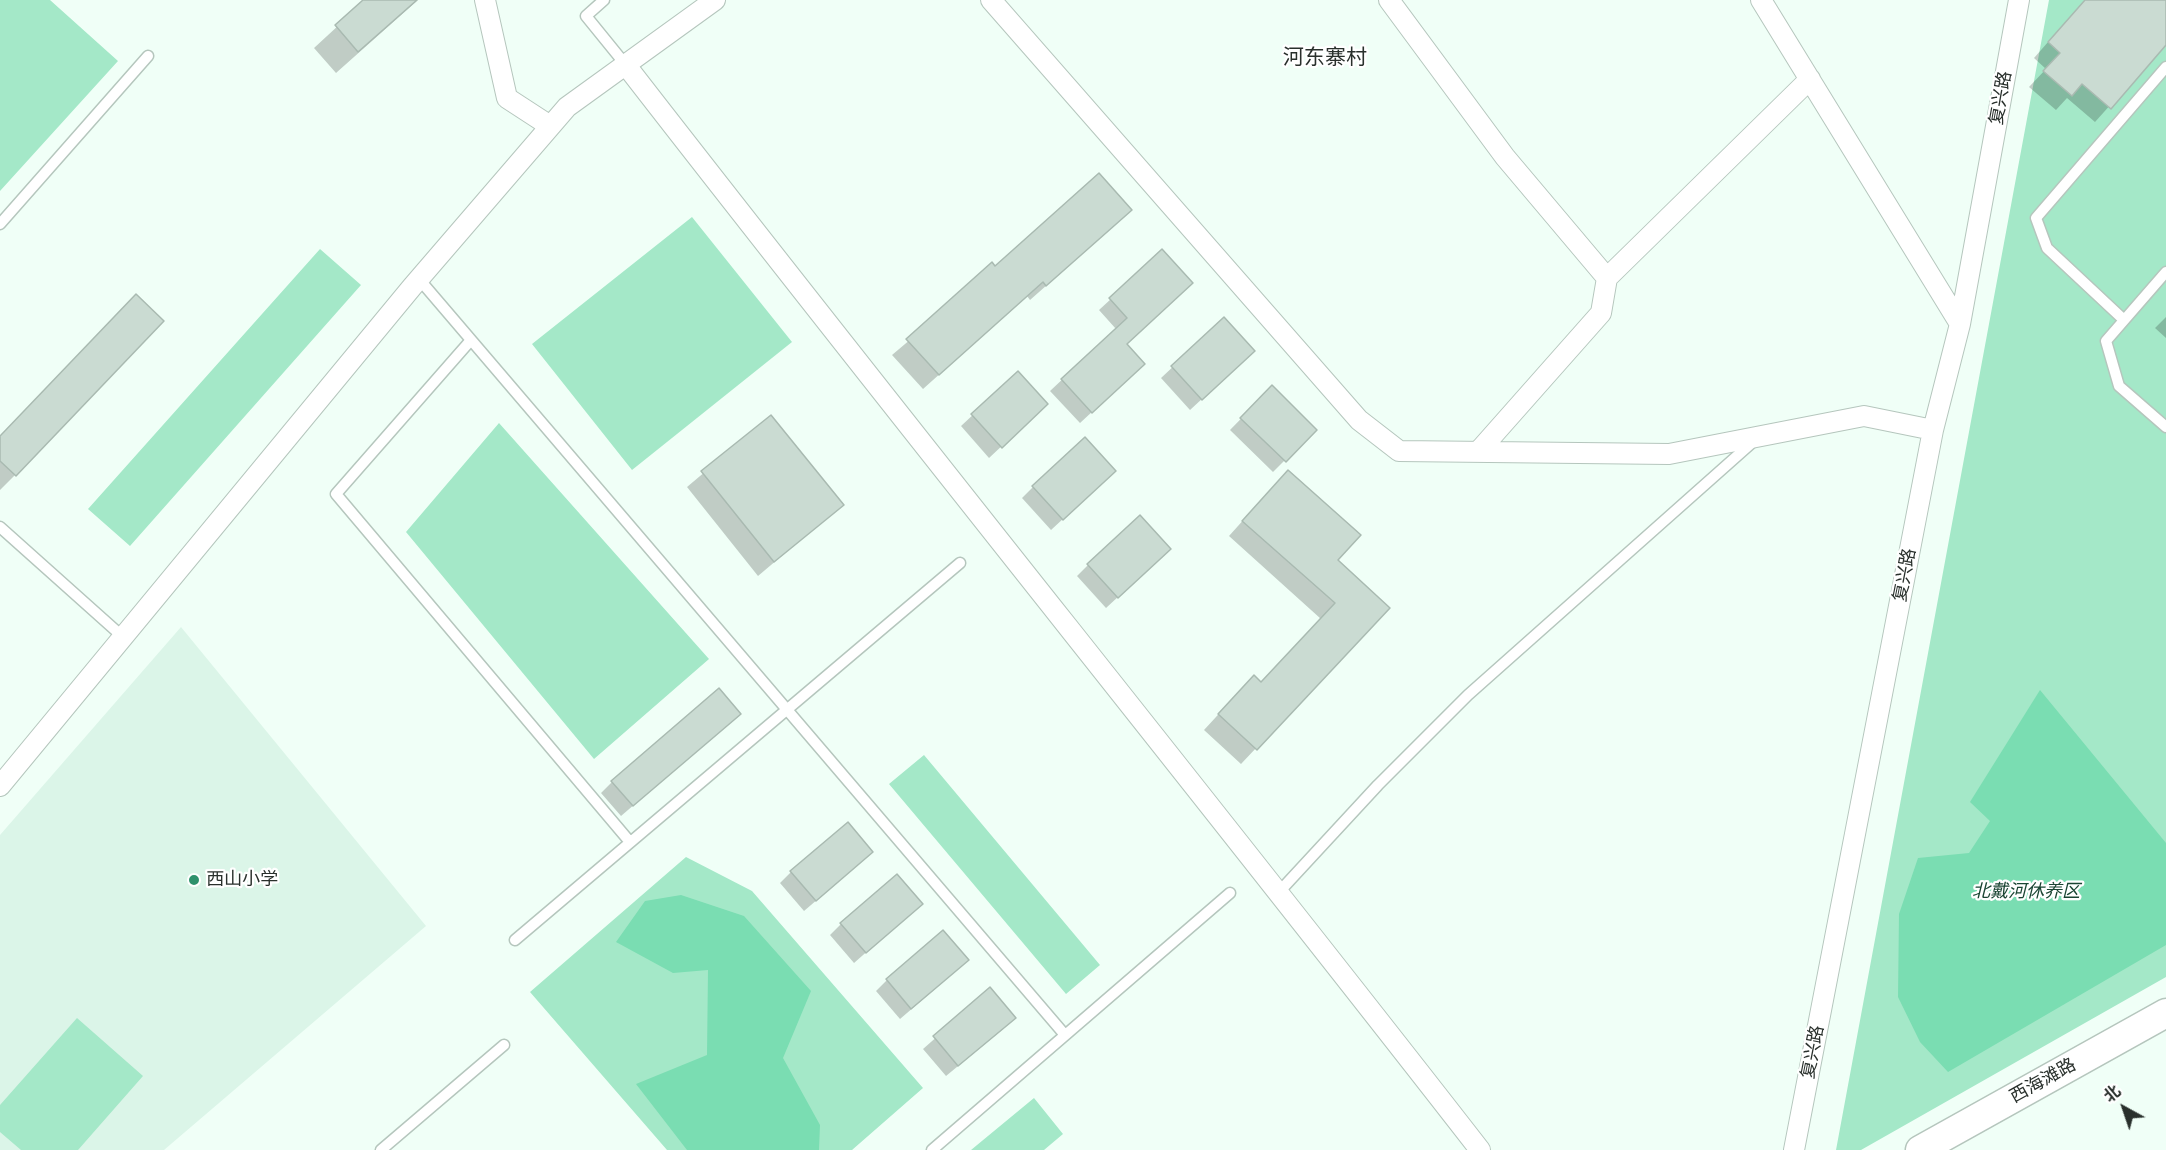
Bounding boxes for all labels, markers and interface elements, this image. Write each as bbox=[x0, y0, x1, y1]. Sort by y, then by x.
district label: 河东寨村 bbox=[1283, 45, 1367, 71]
street label: 复兴路 bbox=[1986, 70, 2016, 126]
street label: 复兴路 bbox=[1889, 546, 1921, 604]
place label: 西山小学 bbox=[206, 869, 278, 891]
marker: 西山小学 bbox=[187, 873, 201, 887]
park label: 北戴河休养区 bbox=[1972, 881, 2080, 903]
street label: 复兴路 bbox=[1797, 1023, 1829, 1081]
street label: 西海滩路 bbox=[2006, 1054, 2080, 1108]
north arrow bbox=[2094, 1078, 2154, 1138]
text: 北 bbox=[2100, 1081, 2124, 1106]

